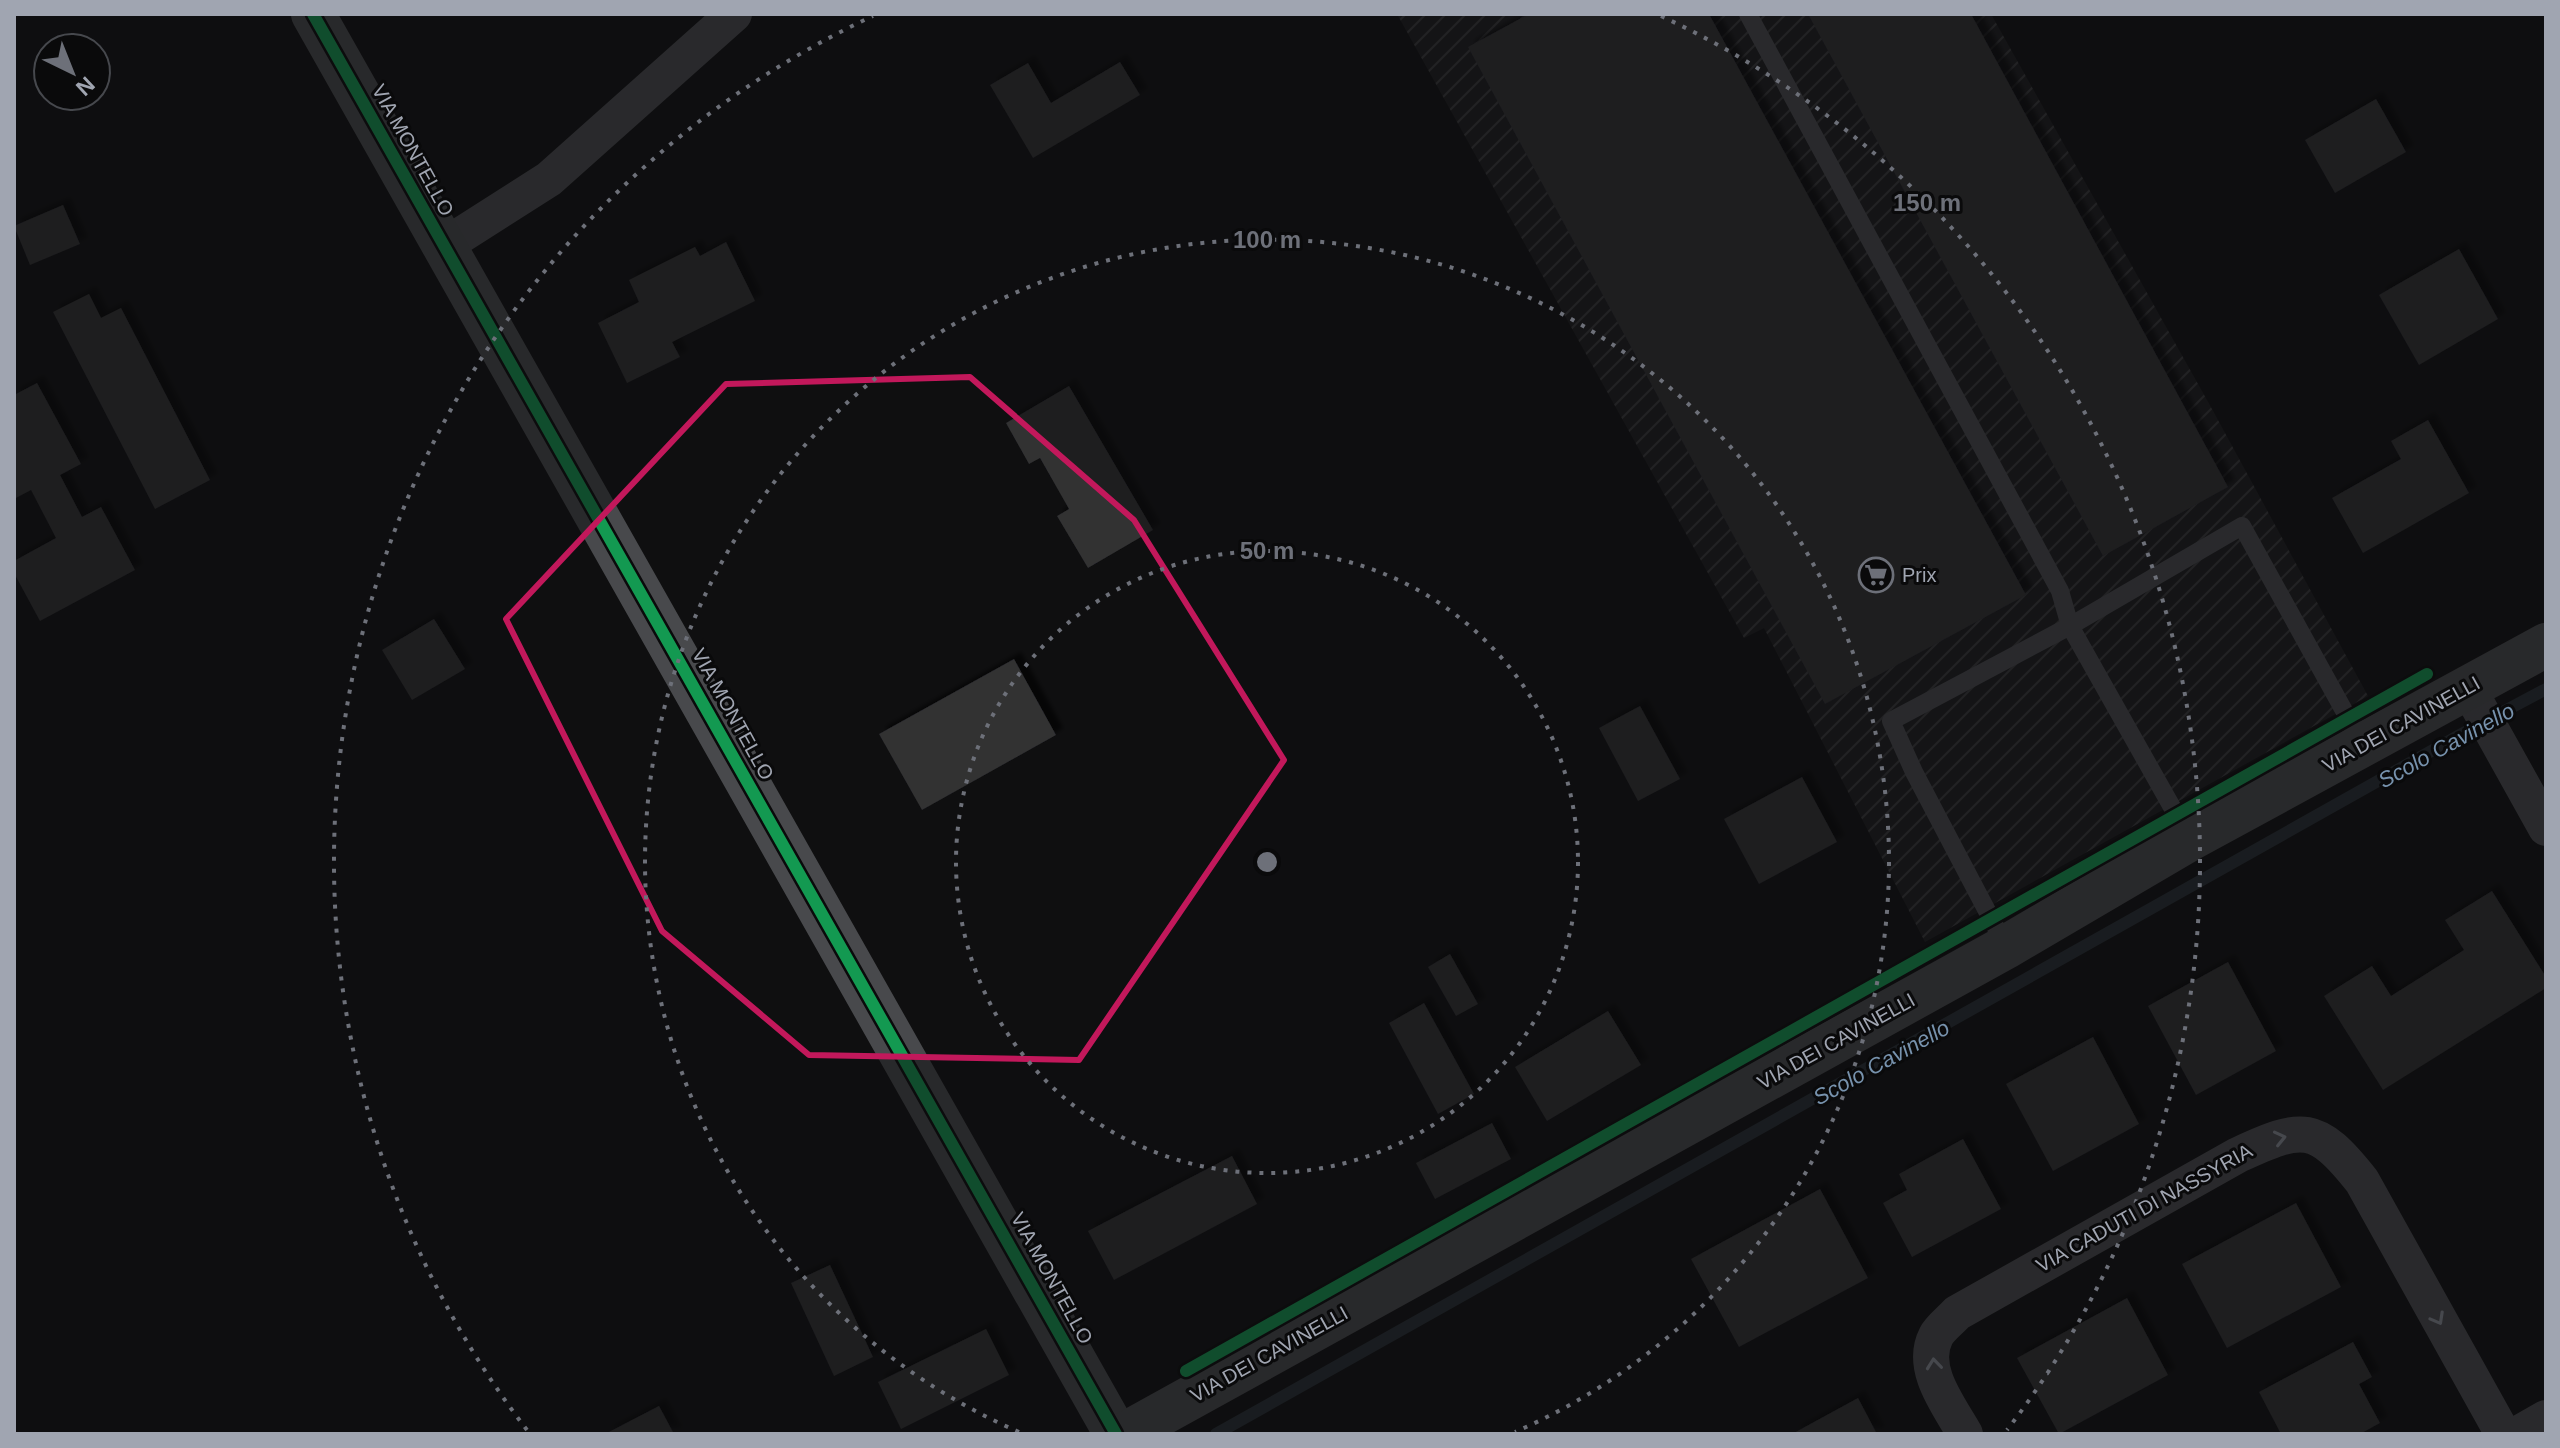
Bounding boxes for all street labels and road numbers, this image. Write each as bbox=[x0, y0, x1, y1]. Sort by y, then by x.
street label: VIA MONTELLO bbox=[368, 81, 458, 219]
street label: VIA MONTELLO bbox=[688, 645, 778, 783]
street label: VIA DEI CAVINELLI bbox=[2319, 672, 2483, 776]
street label: VIA DEI CAVINELLI bbox=[1754, 989, 1918, 1093]
street label: VIA CADUTI DI NASSYRIA bbox=[2032, 1139, 2256, 1277]
street label: VIA MONTELLO bbox=[1007, 1209, 1097, 1347]
street label: VIA DEI CAVINELLI bbox=[1187, 1302, 1351, 1406]

